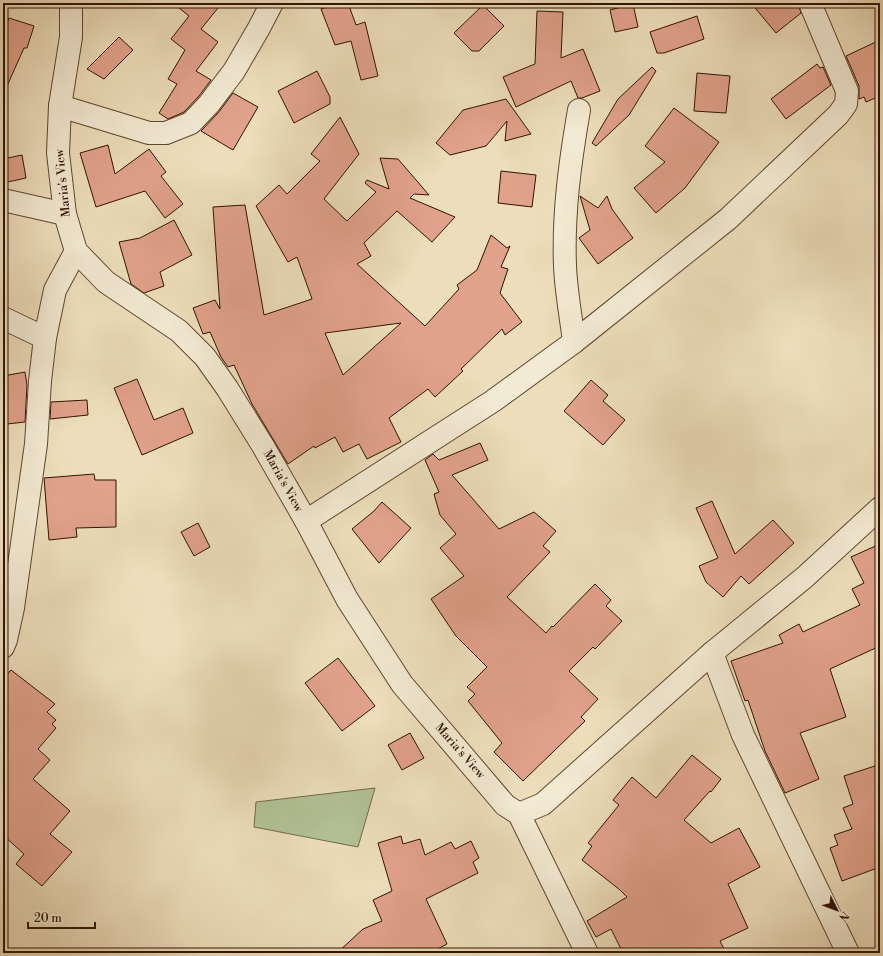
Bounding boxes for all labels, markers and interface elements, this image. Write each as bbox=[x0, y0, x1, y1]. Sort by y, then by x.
street label: Maria's View bbox=[52, 147, 74, 218]
street label: Maria's View bbox=[260, 447, 307, 515]
street label: Maria's View bbox=[432, 720, 489, 782]
north arrow bbox=[817, 890, 857, 930]
scale bar bbox=[28, 904, 95, 930]
text: N bbox=[835, 908, 852, 924]
text: 20 m bbox=[34, 911, 62, 926]

